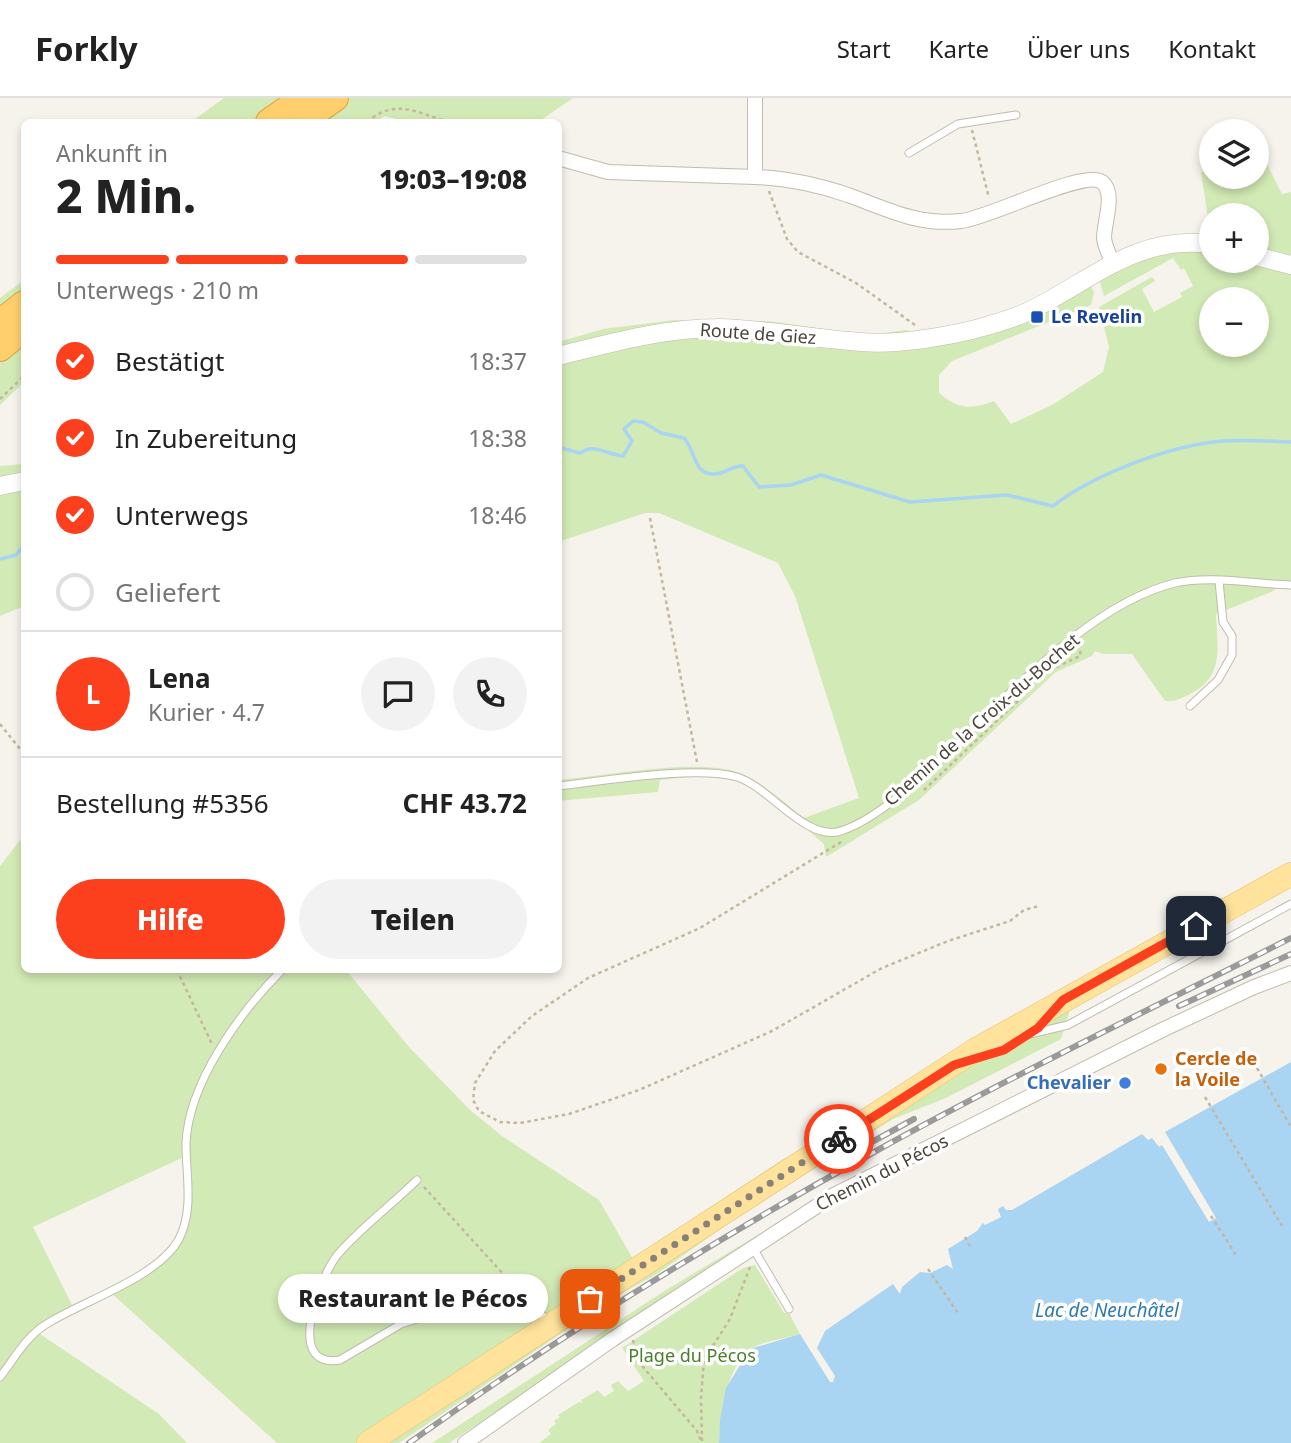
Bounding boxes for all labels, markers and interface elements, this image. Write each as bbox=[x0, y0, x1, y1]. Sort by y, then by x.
text: Forkly bbox=[35, 26, 138, 71]
text: Start bbox=[837, 32, 891, 65]
text: Karte bbox=[929, 32, 989, 65]
text: Über uns bbox=[1027, 32, 1130, 65]
text: Kontakt bbox=[1168, 32, 1256, 65]
map controls bbox=[1199, 119, 1269, 357]
button: layers bbox=[1199, 119, 1269, 189]
text: Ankunft in bbox=[56, 137, 168, 169]
text: 19:03–19:08 bbox=[379, 161, 527, 197]
text: 2 Min. bbox=[56, 164, 196, 226]
button: + bbox=[1199, 203, 1269, 273]
text: Unterwegs · 210 m bbox=[56, 274, 259, 306]
button: − bbox=[1199, 287, 1269, 357]
place label: Le Revelin bbox=[1051, 304, 1142, 328]
marker: Le Revelin bbox=[1029, 309, 1045, 325]
street label: Route de Giez bbox=[699, 317, 817, 349]
icon: check bbox=[56, 342, 94, 380]
text: Bestätigt bbox=[115, 343, 224, 379]
text: 18:37 bbox=[468, 345, 527, 377]
icon: check bbox=[56, 419, 94, 457]
text: In Zubereitung bbox=[115, 420, 297, 456]
text: 18:38 bbox=[468, 422, 527, 454]
icon: check bbox=[56, 496, 94, 534]
text: Unterwegs bbox=[115, 497, 248, 533]
text: 18:46 bbox=[468, 499, 527, 531]
text: Geliefert bbox=[115, 574, 220, 610]
street label: Chemin de la Croix-du-Bochet bbox=[879, 627, 1085, 811]
button: chat bbox=[361, 657, 435, 731]
button: phone bbox=[453, 657, 527, 731]
text: Lena bbox=[148, 660, 211, 696]
text: L bbox=[86, 676, 100, 712]
text: Kurier · 4.7 bbox=[148, 696, 265, 728]
text: Bestellung #5356 bbox=[56, 785, 269, 821]
text: CHF 43.72 bbox=[403, 785, 527, 821]
button: Hilfe bbox=[56, 879, 285, 959]
button: Teilen bbox=[299, 879, 527, 959]
pin bbox=[1166, 896, 1226, 956]
icon: home bbox=[1177, 907, 1215, 945]
place label: Cercle de la Voile bbox=[1175, 1046, 1257, 1091]
marker: Cercle de la Voile bbox=[1153, 1061, 1169, 1077]
place label: Chevalier bbox=[1027, 1070, 1111, 1094]
marker: Chevalier bbox=[1117, 1075, 1133, 1091]
courier bbox=[804, 1104, 874, 1174]
icon: bike bbox=[820, 1120, 858, 1158]
street label: Chemin du Pécos bbox=[811, 1128, 952, 1216]
pin bbox=[560, 1269, 620, 1329]
callout: Restaurant le Pécos bbox=[279, 1274, 548, 1324]
icon: bag bbox=[571, 1280, 609, 1318]
text: Restaurant le Pécos bbox=[298, 1282, 528, 1314]
water label: Lac de Neuchâtel bbox=[1035, 1297, 1180, 1323]
park label: Plage du Pécos bbox=[628, 1343, 756, 1367]

